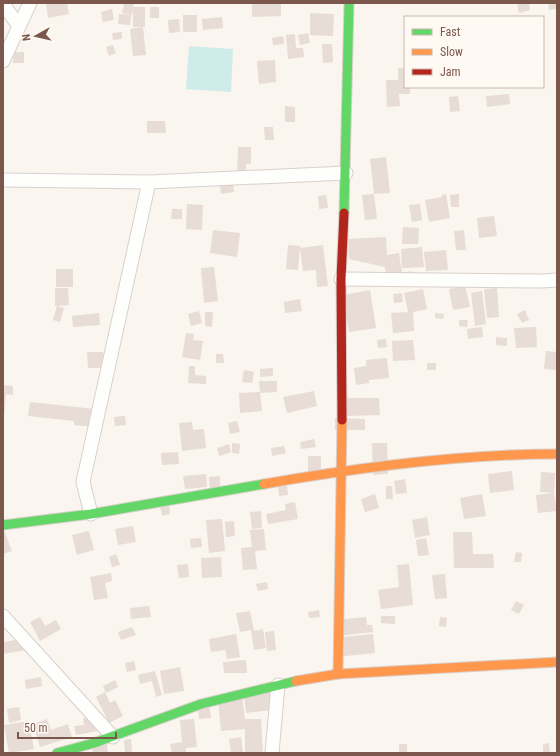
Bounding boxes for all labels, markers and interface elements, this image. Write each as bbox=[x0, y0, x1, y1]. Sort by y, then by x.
north arrow bbox=[16, 16, 56, 56]
legend bbox=[404, 16, 544, 88]
text: Fast bbox=[440, 25, 461, 39]
text: N bbox=[20, 33, 33, 42]
text: Slow bbox=[440, 45, 463, 59]
text: Jam bbox=[440, 65, 461, 79]
scale bar bbox=[18, 714, 116, 740]
text: 50 m bbox=[24, 721, 48, 735]

